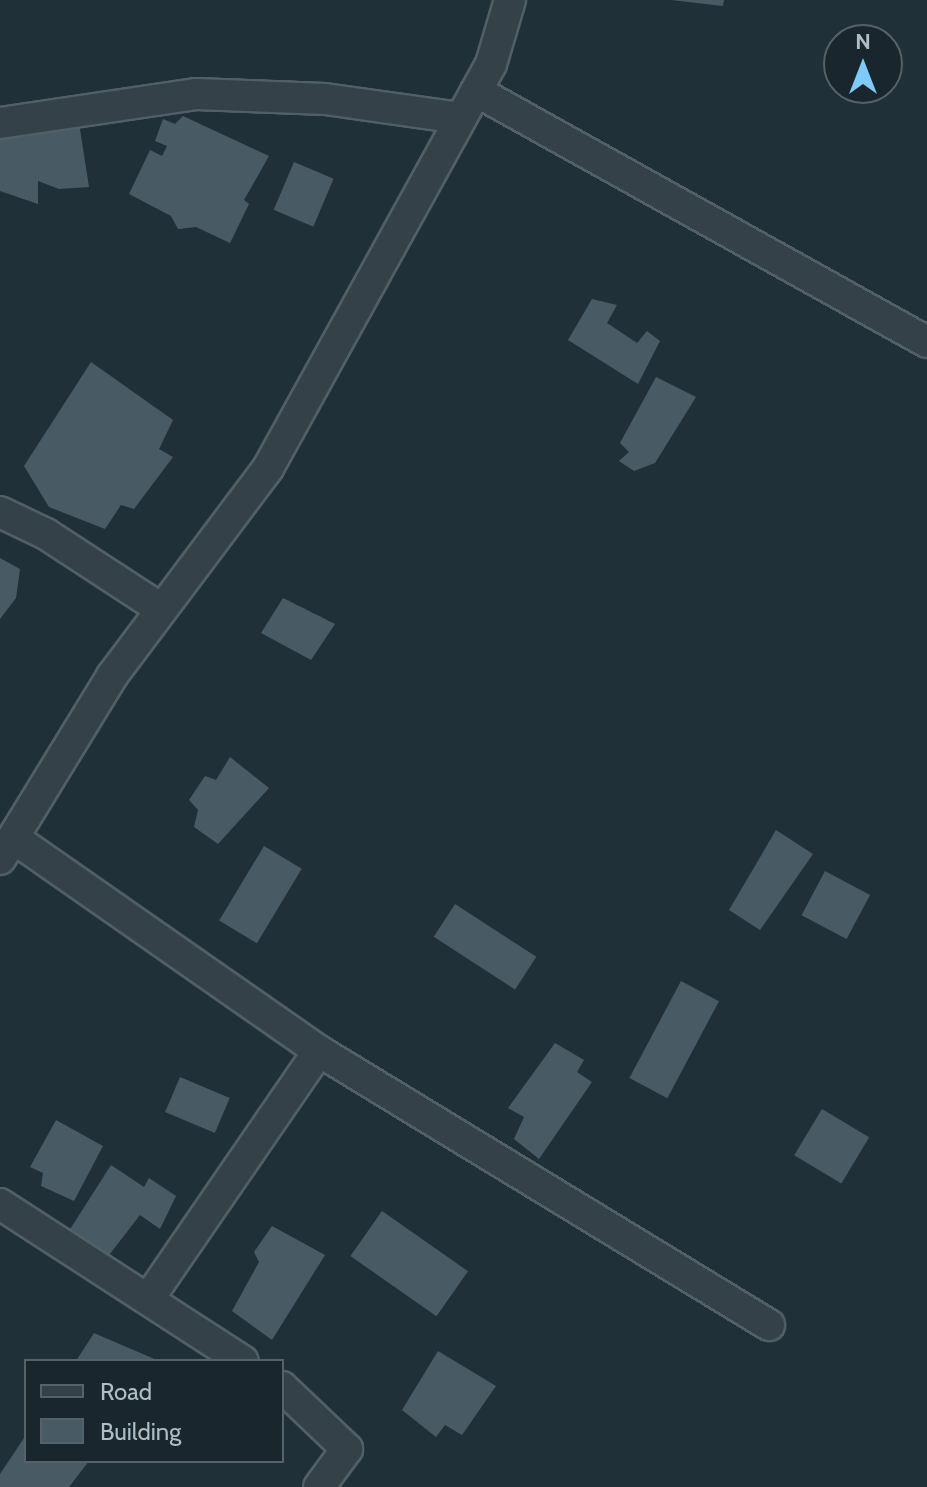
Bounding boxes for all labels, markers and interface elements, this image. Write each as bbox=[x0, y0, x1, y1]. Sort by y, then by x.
north arrow bbox=[823, 24, 903, 104]
text: N bbox=[855, 28, 871, 55]
legend bbox=[24, 1359, 284, 1463]
text: Road bbox=[100, 1377, 152, 1406]
text: Building bbox=[100, 1417, 181, 1446]

